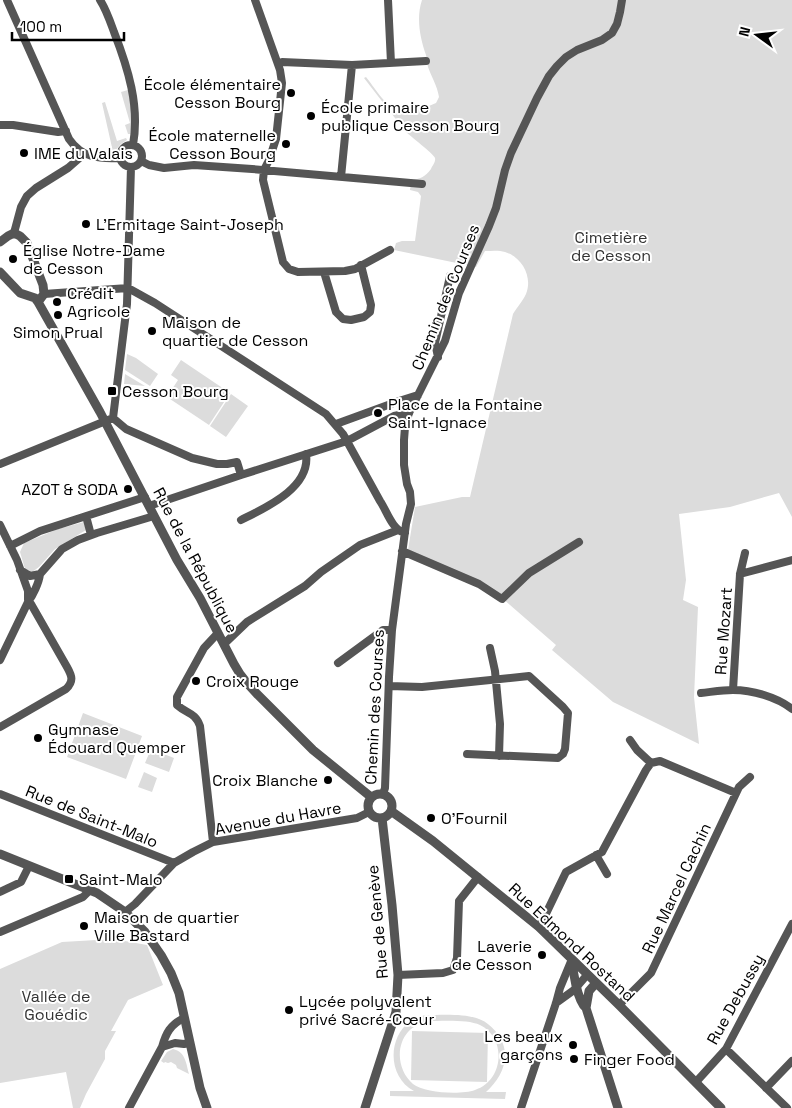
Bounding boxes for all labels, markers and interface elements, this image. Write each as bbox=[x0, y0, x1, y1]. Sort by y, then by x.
scale bar bbox=[12, 10, 125, 42]
north arrow bbox=[732, 10, 782, 60]
text: 100 m bbox=[20, 17, 62, 36]
text: N bbox=[735, 25, 754, 39]
place label: École élémentaire Cesson Bourg bbox=[144, 74, 281, 113]
marker: École élémentaire Cesson Bourg bbox=[285, 87, 297, 99]
place label: École primaire publique Cesson Bourg bbox=[321, 97, 500, 136]
marker: École primaire publique Cesson Bourg bbox=[305, 110, 317, 122]
place label: École maternelle Cesson Bourg bbox=[148, 125, 276, 164]
marker: École maternelle Cesson Bourg bbox=[280, 138, 292, 150]
place label: IME du Valais bbox=[34, 143, 133, 164]
marker: IME du Valais bbox=[18, 147, 30, 159]
place label: L'Ermitage Saint-Joseph bbox=[96, 214, 284, 235]
marker: L'Ermitage Saint-Joseph bbox=[80, 218, 92, 230]
street label: Chemin des Courses bbox=[407, 221, 484, 373]
park label: Cimetière de Cesson bbox=[571, 227, 651, 266]
place label: Église Notre-Dame de Cesson bbox=[23, 240, 165, 279]
marker: Église Notre-Dame de Cesson bbox=[7, 253, 19, 265]
place label: Crédit Agricole bbox=[67, 283, 130, 322]
marker: Crédit Agricole bbox=[51, 296, 63, 308]
marker: Simon Prual bbox=[52, 309, 64, 321]
place label: Maison de quartier de Cesson bbox=[162, 312, 308, 351]
place label: Simon Prual bbox=[13, 322, 103, 343]
marker: Maison de quartier de Cesson bbox=[146, 325, 158, 337]
place label: Cesson Bourg bbox=[122, 381, 229, 402]
marker: Cesson Bourg bbox=[106, 385, 118, 397]
place label: Place de la Fontaine Saint-Ignace bbox=[388, 394, 543, 433]
marker: Place de la Fontaine Saint-Ignace bbox=[372, 407, 384, 419]
place label: AZOT & SODA bbox=[21, 479, 118, 500]
marker: AZOT & SODA bbox=[122, 483, 134, 495]
street label: Rue de la République bbox=[148, 484, 243, 637]
street label: Rue Mozart bbox=[710, 587, 737, 676]
street label: Chemin des Courses bbox=[360, 629, 389, 785]
place label: Croix Rouge bbox=[206, 671, 299, 692]
marker: Croix Rouge bbox=[190, 675, 202, 687]
place label: Gymnase Édouard Quemper bbox=[48, 719, 186, 758]
marker: Gymnase Édouard Quemper bbox=[32, 732, 44, 744]
place label: Croix Blanche bbox=[212, 770, 318, 791]
marker: Croix Blanche bbox=[322, 774, 334, 786]
street label: Rue de Saint-Malo bbox=[22, 780, 161, 853]
street label: Avenue du Havre bbox=[213, 797, 343, 840]
place label: O'Fournil bbox=[441, 808, 507, 829]
marker: O'Fournil bbox=[425, 812, 437, 824]
street label: Rue Marcel Cachin bbox=[637, 820, 716, 957]
street label: Rue de Genève bbox=[362, 864, 393, 980]
place label: Saint-Malo bbox=[79, 869, 163, 890]
marker: Saint-Malo bbox=[63, 873, 75, 885]
street label: Rue Edmond Rostand bbox=[504, 878, 639, 1006]
place label: Maison de quartier Ville Bastard bbox=[94, 907, 239, 946]
marker: Maison de quartier Ville Bastard bbox=[78, 920, 90, 932]
place label: Laverie de Cesson bbox=[452, 936, 532, 975]
marker: Laverie de Cesson bbox=[536, 949, 548, 961]
street label: Rue Debussy bbox=[702, 950, 769, 1048]
park label: Vallée de Gouédic bbox=[21, 986, 91, 1025]
place label: Lycée polyvalent privé Sacré-Cœur bbox=[299, 991, 434, 1030]
marker: Lycée polyvalent privé Sacré-Cœur bbox=[283, 1004, 295, 1016]
place label: Les beaux garçons bbox=[484, 1026, 563, 1065]
marker: Les beaux garçons bbox=[567, 1039, 579, 1051]
place label: Finger Food bbox=[584, 1049, 675, 1070]
marker: Finger Food bbox=[568, 1053, 580, 1065]

